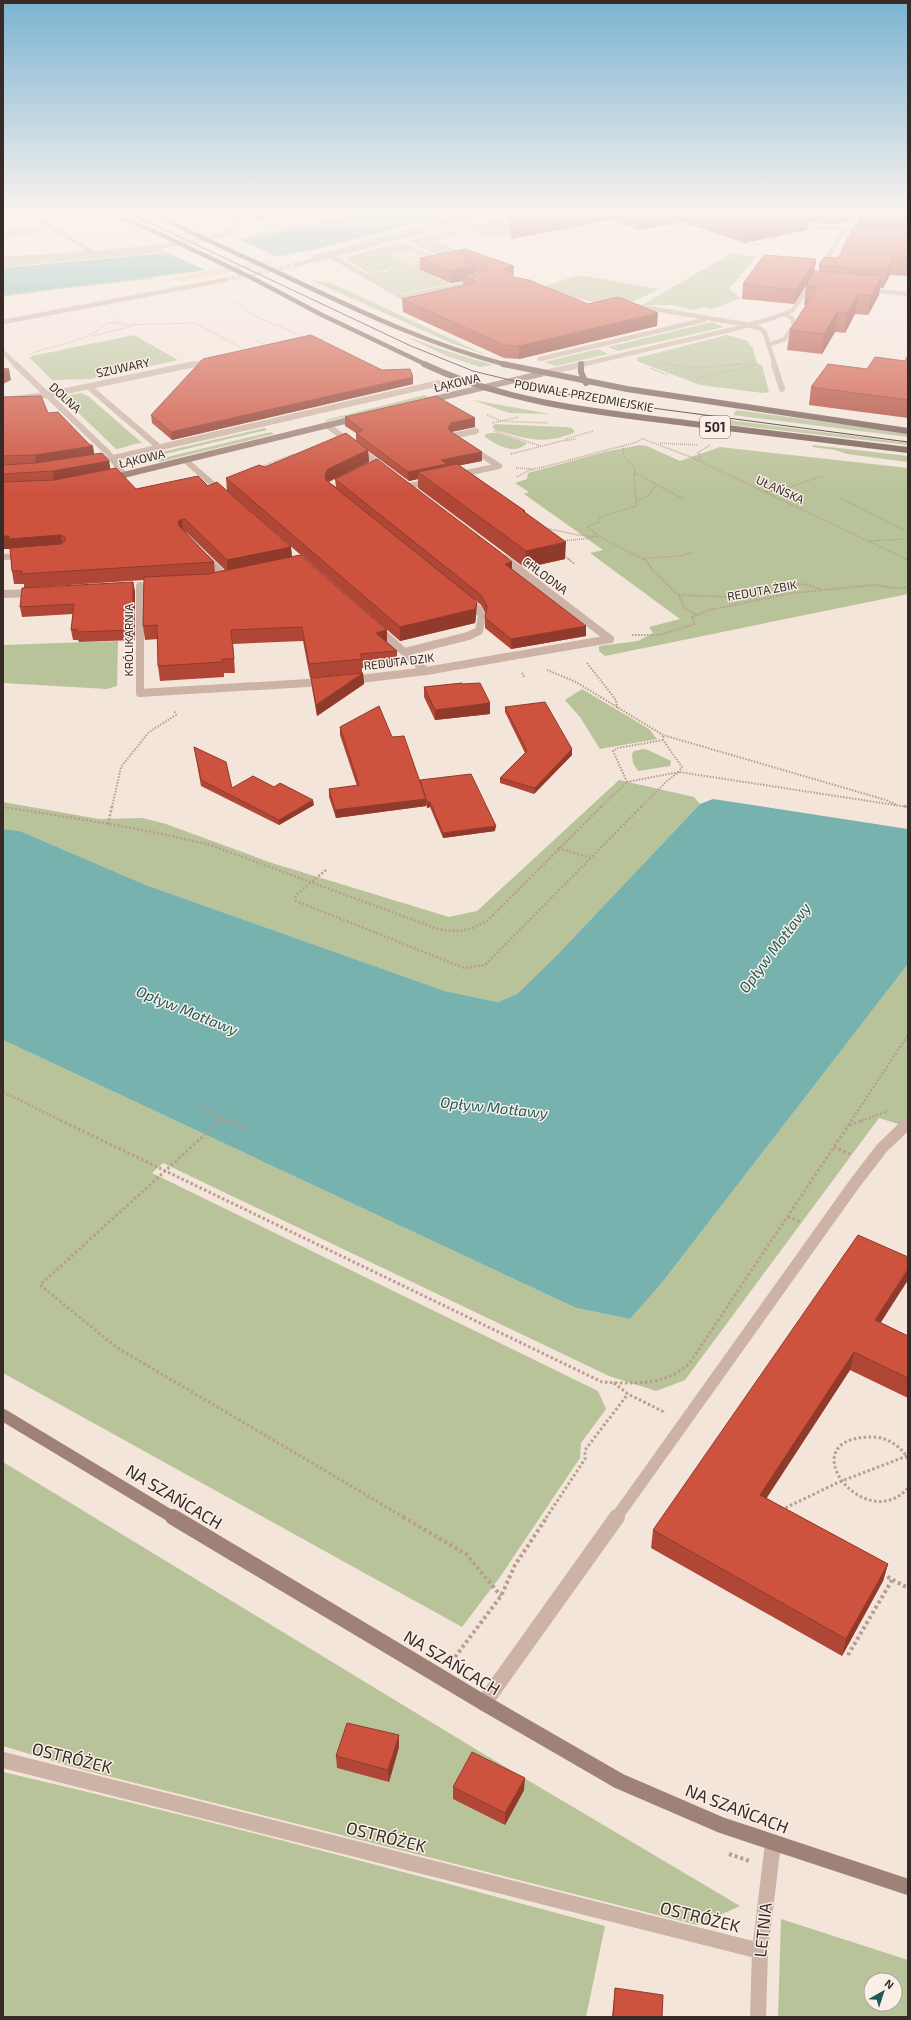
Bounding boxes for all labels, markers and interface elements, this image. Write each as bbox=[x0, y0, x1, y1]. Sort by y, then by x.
street label: SZUWARY bbox=[95, 355, 151, 380]
street label: ŁĄKOWA bbox=[432, 370, 482, 394]
street label: PODWALE PRZEDMIEJSKIE bbox=[513, 376, 655, 414]
street label: DOLNA bbox=[47, 379, 85, 416]
road number: 501 bbox=[700, 416, 730, 438]
street label: ŁĄKOWA bbox=[117, 446, 167, 470]
street label: UŁAŃSKA bbox=[754, 472, 807, 507]
street label: CHŁODNA bbox=[520, 554, 571, 597]
street label: REDUTA ŻBIK bbox=[726, 577, 798, 603]
street label: KRÓLIKARNIA bbox=[121, 603, 135, 676]
street label: REDUTA DZIK bbox=[363, 650, 435, 672]
water label: Opływ Motławy bbox=[734, 899, 815, 997]
water label: Opływ Motławy bbox=[133, 981, 241, 1040]
water label: Opływ Motławy bbox=[439, 1092, 549, 1123]
street label: NA SZAŃCACH bbox=[123, 1460, 226, 1533]
street label: NA SZAŃCACH bbox=[401, 1626, 504, 1699]
street label: OSTRÓŻEK bbox=[30, 1737, 114, 1777]
street label: NA SZAŃCACH bbox=[683, 1779, 792, 1837]
street label: OSTRÓŻEK bbox=[344, 1816, 428, 1856]
street label: OSTRÓŻEK bbox=[658, 1896, 742, 1936]
street label: LETNIA bbox=[749, 1901, 775, 1958]
north arrow bbox=[863, 1972, 903, 2012]
text: N bbox=[882, 1976, 897, 1991]

